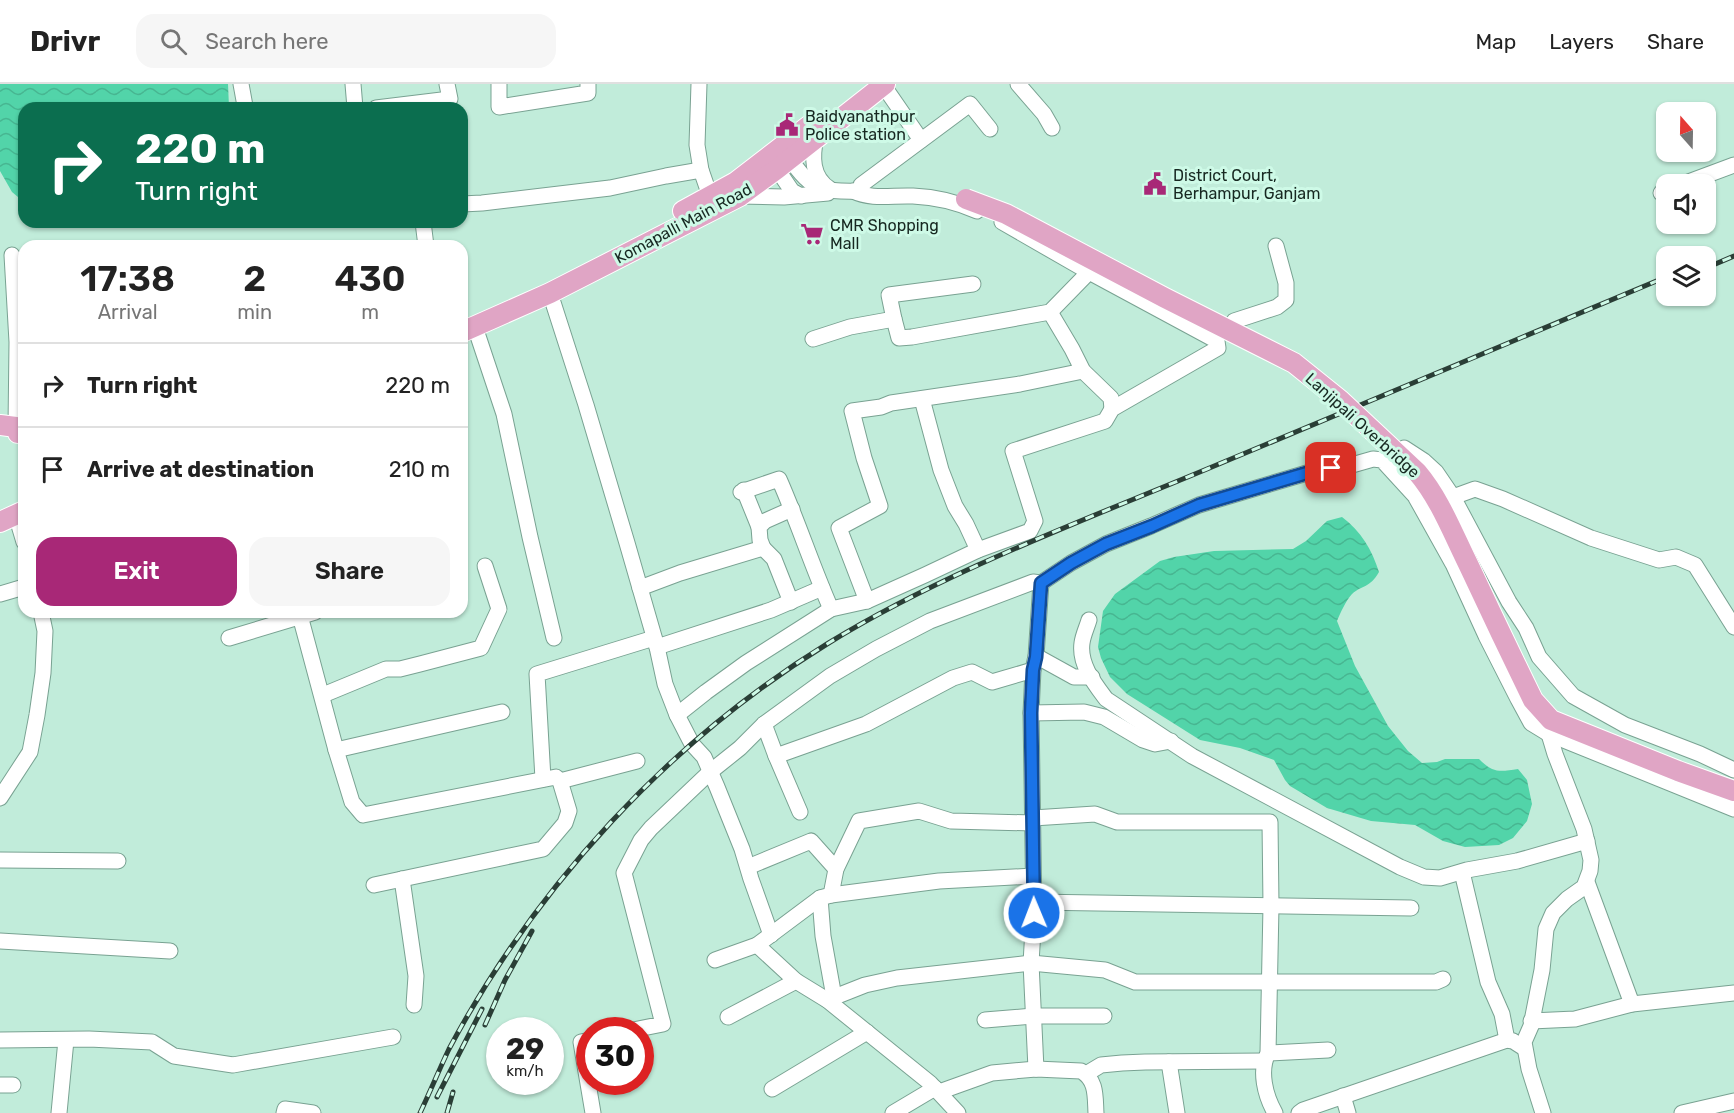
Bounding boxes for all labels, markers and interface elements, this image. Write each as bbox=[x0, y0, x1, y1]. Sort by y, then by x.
search box bbox=[136, 14, 556, 68]
text: Drivr bbox=[30, 25, 100, 58]
icon: search bbox=[157, 25, 190, 58]
text: Search here bbox=[205, 28, 329, 55]
text: Map bbox=[1475, 29, 1516, 54]
text: Layers bbox=[1549, 29, 1614, 54]
text: Share bbox=[1647, 29, 1704, 54]
north arrow bbox=[1656, 102, 1716, 162]
map controls bbox=[1656, 102, 1716, 306]
place label: Baidyanathpur Police station bbox=[805, 107, 915, 144]
public building icon: Baidyanathpur Police station bbox=[774, 112, 800, 138]
text: 220 m bbox=[135, 124, 266, 174]
icon: right bbox=[36, 126, 114, 204]
place label: District Court, Berhampur, Ganjam bbox=[1173, 166, 1320, 203]
public building icon: District Court, Berhampur, Ganjam bbox=[1142, 171, 1168, 197]
button: sound bbox=[1656, 174, 1716, 234]
text: Turn right bbox=[135, 175, 258, 207]
street label: Komapalli Main Road bbox=[612, 179, 755, 268]
place label: CMR Shopping Mall bbox=[830, 216, 939, 253]
supermarket icon: CMR Shopping Mall bbox=[799, 221, 825, 247]
button: layers bbox=[1656, 246, 1716, 306]
text: 17:38 bbox=[80, 257, 175, 300]
text: 2 bbox=[243, 257, 266, 300]
text: 430 bbox=[334, 257, 406, 300]
text: Arrival bbox=[98, 300, 158, 324]
text: min bbox=[237, 300, 272, 324]
text: m bbox=[361, 300, 379, 324]
icon: right bbox=[36, 369, 69, 402]
street label: Lanjipali Overbridge bbox=[1302, 369, 1424, 482]
text: Turn right bbox=[87, 372, 197, 399]
text: 220 m bbox=[385, 372, 450, 399]
pin bbox=[1305, 442, 1356, 493]
icon: arrive bbox=[1314, 451, 1347, 484]
icon: arrive bbox=[36, 453, 69, 486]
text: Arrive at destination bbox=[87, 456, 314, 483]
text: 210 m bbox=[389, 456, 450, 483]
button: Exit bbox=[36, 537, 237, 606]
button: Share bbox=[249, 537, 450, 606]
position arrow bbox=[1002, 881, 1066, 945]
speed limit sign: 30 bbox=[576, 1017, 654, 1095]
text: 29 bbox=[506, 1031, 544, 1067]
text: km/h bbox=[506, 1062, 544, 1080]

